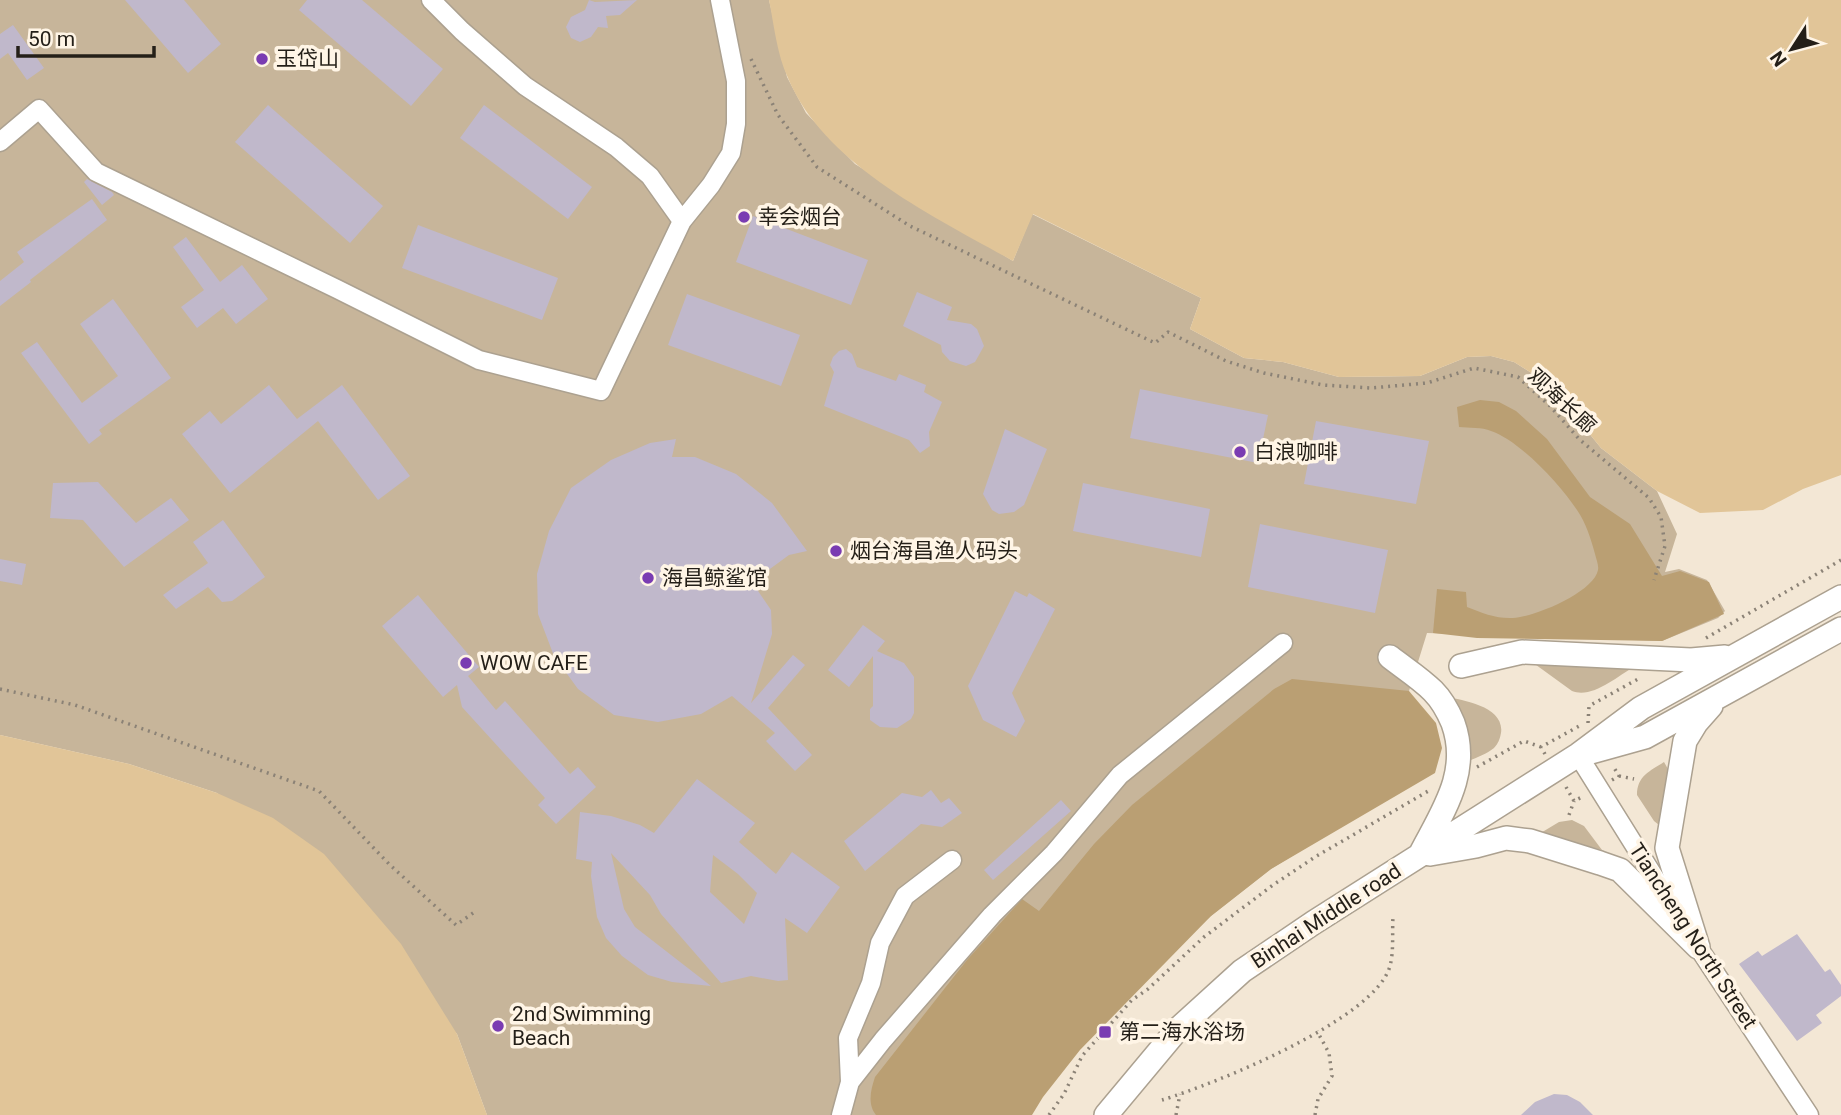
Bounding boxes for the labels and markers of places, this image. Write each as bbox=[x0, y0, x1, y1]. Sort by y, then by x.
place label: 玉岱山 bbox=[276, 47, 339, 71]
marker: 玉岱山 bbox=[254, 51, 270, 67]
place label: 幸会烟台 bbox=[758, 205, 842, 229]
marker: 幸会烟台 bbox=[736, 209, 752, 225]
place label: 白浪咖啡 bbox=[1254, 440, 1338, 464]
marker: 白浪咖啡 bbox=[1232, 444, 1248, 460]
place label: 烟台海昌渔人码头 bbox=[850, 539, 1018, 563]
marker: 烟台海昌渔人码头 bbox=[828, 543, 844, 559]
place label: 海昌鲸鲨馆 bbox=[662, 566, 767, 590]
marker: 海昌鲸鲨馆 bbox=[640, 570, 656, 586]
place label: WOW CAFE bbox=[480, 651, 588, 675]
marker: WOW CAFE bbox=[458, 655, 474, 671]
place label: 2nd Swimming Beach bbox=[512, 1002, 651, 1050]
marker: 2nd Swimming Beach bbox=[490, 1018, 506, 1034]
place label: 第二海水浴场 bbox=[1119, 1020, 1245, 1044]
marker: 第二海水浴场 bbox=[1097, 1024, 1113, 1040]

